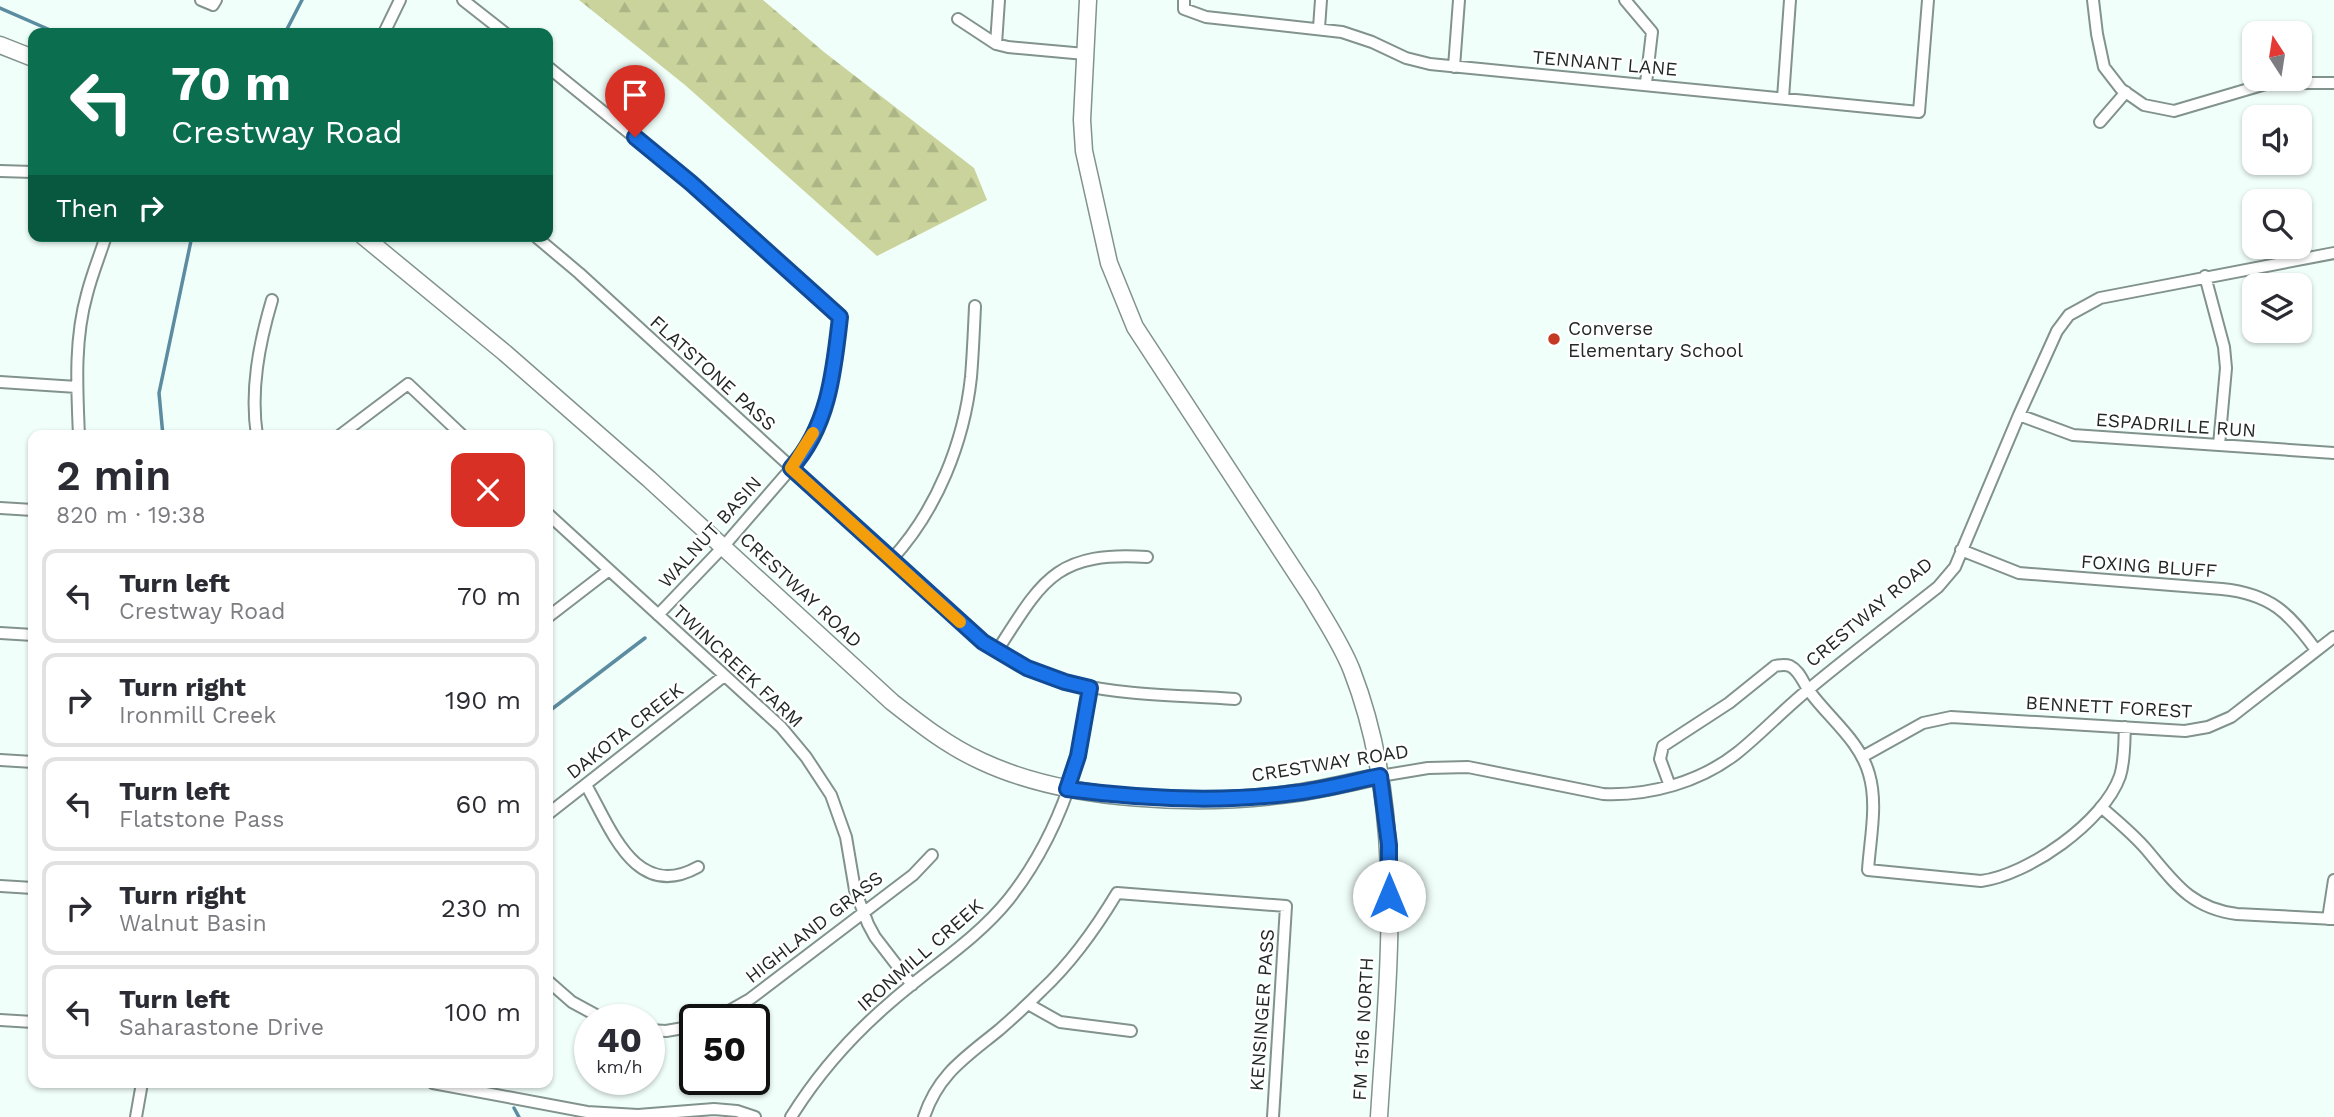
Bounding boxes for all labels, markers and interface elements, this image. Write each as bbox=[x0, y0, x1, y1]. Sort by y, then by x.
north arrow bbox=[2242, 21, 2312, 91]
map controls bbox=[2242, 21, 2312, 343]
street label: TENNANT LANE bbox=[1532, 45, 1678, 81]
text: 70 m bbox=[171, 54, 291, 112]
icon: left bbox=[56, 56, 147, 147]
pin bbox=[605, 65, 665, 137]
icon: arrive bbox=[616, 76, 654, 114]
button: sound bbox=[2242, 105, 2312, 175]
text: Crestway Road bbox=[171, 113, 403, 151]
icon: right bbox=[132, 189, 170, 227]
button: search bbox=[2242, 189, 2312, 259]
text: Then bbox=[56, 193, 118, 223]
button: layers bbox=[2242, 273, 2312, 343]
street label: FLATSTONE PASS bbox=[645, 310, 781, 436]
place label: Converse Elementary School bbox=[1568, 317, 1743, 362]
marker: Converse Elementary School bbox=[1546, 331, 1562, 347]
street label: ESPADRILLE RUN bbox=[2095, 408, 2257, 442]
text: 2 min bbox=[56, 451, 171, 500]
button: close bbox=[451, 453, 525, 527]
street label: WALNUT BASIN bbox=[654, 471, 766, 593]
text: 820 m · 19:38 bbox=[56, 502, 206, 529]
street label: CRESTWAY ROAD bbox=[735, 527, 867, 653]
street label: FOXING BLUFF bbox=[2080, 550, 2218, 582]
street label: CRESTWAY ROAD bbox=[1801, 552, 1937, 672]
text: Turn left bbox=[119, 568, 230, 598]
icon: left bbox=[60, 577, 98, 615]
text: 70 m bbox=[457, 581, 521, 611]
text: Crestway Road bbox=[119, 598, 285, 625]
street label: TWINCREEK FARM bbox=[668, 600, 808, 732]
text: Turn right bbox=[119, 672, 246, 702]
street label: DAKOTA CREEK bbox=[562, 678, 688, 784]
icon: right bbox=[60, 681, 98, 719]
text: 190 m bbox=[445, 685, 521, 715]
street label: BENNETT FOREST bbox=[2025, 691, 2193, 723]
text: Ironmill Creek bbox=[119, 702, 276, 729]
street label: CRESTWAY ROAD bbox=[1250, 739, 1410, 787]
text: Turn left bbox=[119, 776, 230, 806]
icon: left bbox=[60, 785, 98, 823]
text: 60 m bbox=[455, 789, 521, 819]
text: Flatstone Pass bbox=[119, 806, 284, 833]
position arrow bbox=[1352, 859, 1426, 933]
street label: HIGHLAND GRASS bbox=[741, 866, 887, 988]
text: Turn right bbox=[119, 880, 246, 910]
icon: right bbox=[60, 889, 98, 927]
text: 230 m bbox=[441, 893, 521, 923]
street label: IRONMILL CREEK bbox=[852, 894, 988, 1016]
text: Walnut Basin bbox=[119, 910, 267, 937]
street label: KENSINGER PASS bbox=[1245, 928, 1279, 1092]
street label: FM 1516 NORTH bbox=[1348, 957, 1378, 1101]
text: Turn left bbox=[119, 984, 230, 1014]
icon: left bbox=[60, 993, 98, 1031]
text: 100 m bbox=[445, 997, 521, 1027]
speed limit sign: 50 bbox=[679, 1004, 770, 1095]
text: Saharastone Drive bbox=[119, 1014, 324, 1041]
text: 40 bbox=[597, 1019, 642, 1061]
text: km/h bbox=[596, 1056, 643, 1077]

